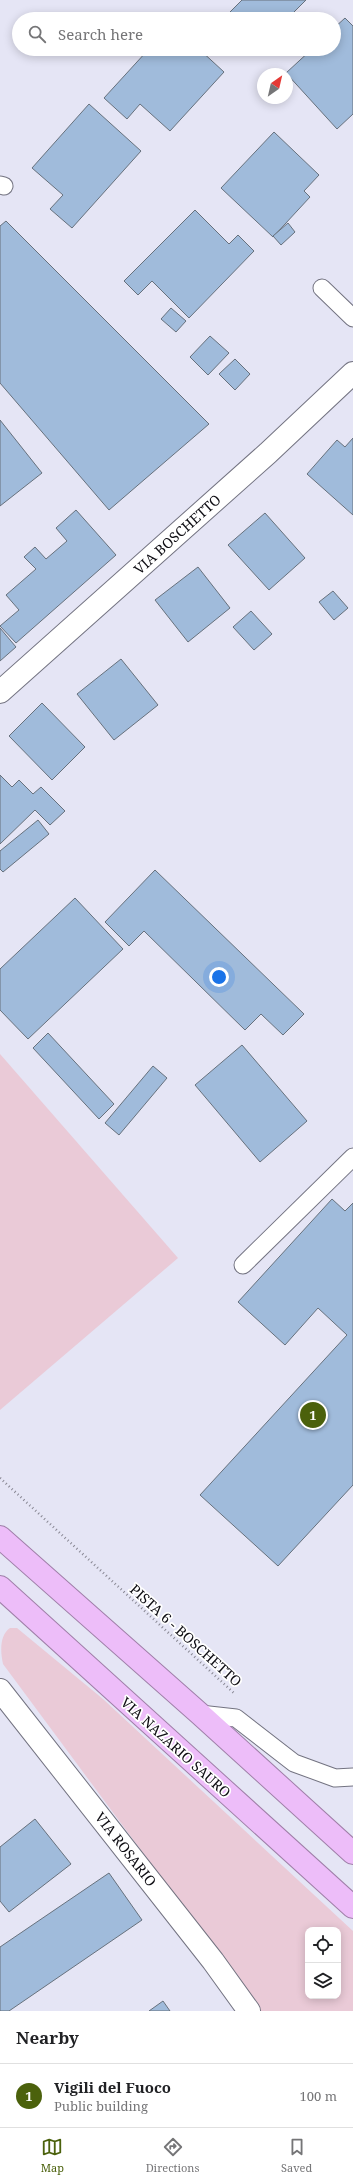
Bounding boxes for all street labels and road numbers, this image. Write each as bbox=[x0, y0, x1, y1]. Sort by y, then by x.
street label: VIA BOSCHETTO bbox=[129, 490, 225, 578]
street label: PISTA 6 - BOSCHETTO bbox=[126, 1580, 246, 1690]
street label: VIA NAZARIO SAURO bbox=[117, 1693, 235, 1801]
street label: VIA ROSARIO bbox=[91, 1808, 161, 1890]

